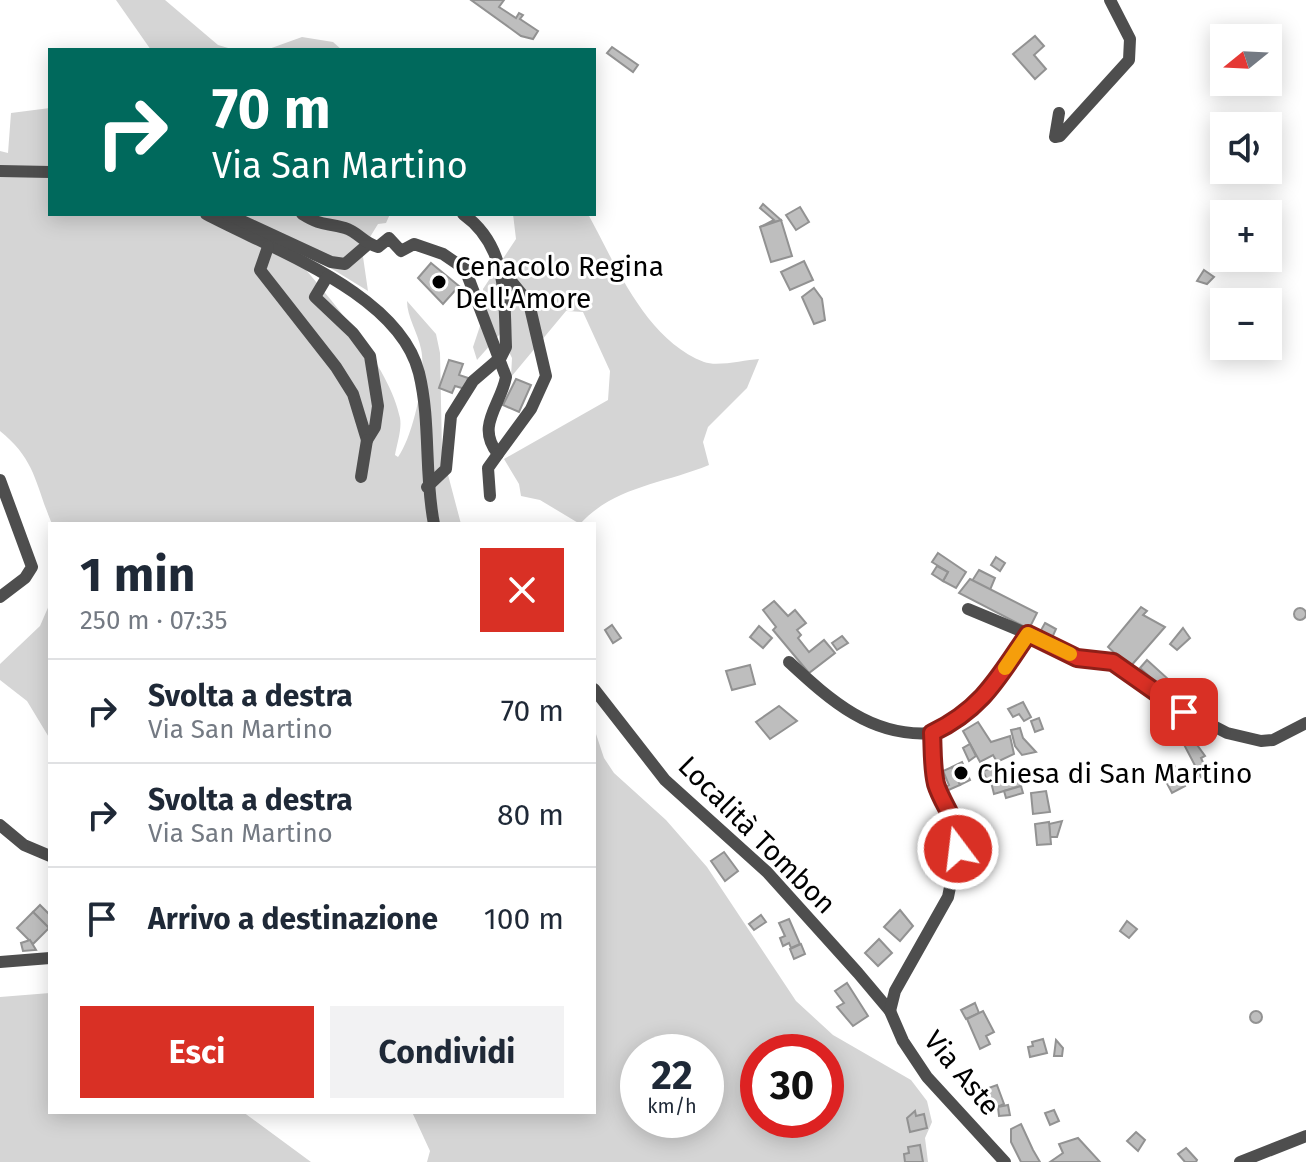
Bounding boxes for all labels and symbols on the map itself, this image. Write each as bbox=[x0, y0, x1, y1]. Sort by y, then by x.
north arrow bbox=[1210, 24, 1282, 96]
place label: Cenacolo Regina Dell'Amore bbox=[455, 250, 664, 315]
marker: Cenacolo Regina Dell'Amore bbox=[430, 273, 448, 291]
pin bbox=[1150, 678, 1218, 746]
street label: Località Tombon bbox=[671, 749, 843, 921]
place label: Chiesa di San Martino bbox=[977, 757, 1252, 790]
marker: Chiesa di San Martino bbox=[952, 764, 970, 782]
position arrow bbox=[916, 807, 1000, 891]
street label: Via Aste bbox=[917, 1024, 1007, 1122]
speed limit sign: 30 bbox=[740, 1034, 844, 1138]

